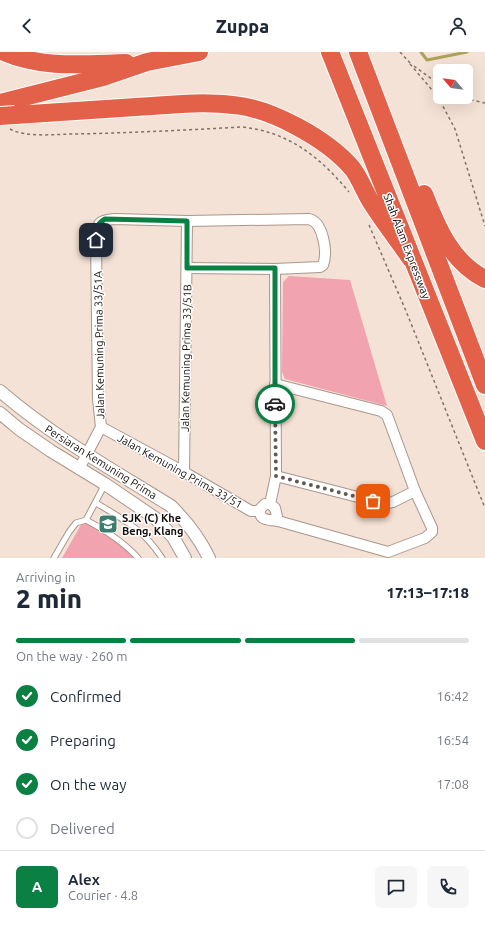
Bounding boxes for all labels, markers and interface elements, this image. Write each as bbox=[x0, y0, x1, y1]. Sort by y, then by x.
icon: back bbox=[16, 15, 38, 37]
icon: person bbox=[447, 15, 469, 37]
text: Zuppa bbox=[216, 16, 269, 36]
north arrow bbox=[433, 64, 473, 104]
map controls bbox=[433, 64, 473, 104]
street label: Shah Alam Expressway bbox=[381, 192, 433, 301]
pin bbox=[79, 223, 113, 257]
icon: home bbox=[85, 229, 107, 251]
street label: Jalan Kemuning Prima 33/51A bbox=[92, 270, 106, 419]
street label: Jalan Kemuning Prima 33/51B bbox=[179, 284, 193, 432]
courier bbox=[255, 384, 295, 424]
icon: car bbox=[264, 393, 286, 415]
street label: Persiaran Kemuning Prima bbox=[43, 423, 159, 501]
street label: Jalan Kemuning Prima 33/51 bbox=[115, 432, 245, 510]
pin bbox=[356, 484, 390, 518]
icon: bag bbox=[362, 490, 384, 512]
place label: SJK (C) Khe Beng, Klang bbox=[122, 512, 184, 537]
school or university icon: SJK (C) Khe Beng, Klang bbox=[97, 513, 119, 535]
text: Arriving in bbox=[16, 570, 75, 584]
text: 2 min bbox=[16, 584, 82, 613]
text: 17:13–17:18 bbox=[386, 584, 469, 601]
text: On the way · 260 m bbox=[16, 649, 128, 663]
icon: check bbox=[16, 685, 38, 707]
text: Confirmed bbox=[50, 688, 122, 705]
text: 16:42 bbox=[436, 689, 469, 703]
icon: check bbox=[16, 729, 38, 751]
text: Preparing bbox=[50, 732, 116, 749]
text: 16:54 bbox=[436, 733, 469, 747]
icon: check bbox=[16, 773, 38, 795]
text: On the way bbox=[50, 776, 126, 793]
text: 17:08 bbox=[436, 777, 469, 791]
text: Delivered bbox=[50, 820, 115, 837]
button: chat bbox=[375, 866, 417, 908]
button: phone bbox=[427, 866, 469, 908]
text: Alex bbox=[68, 871, 100, 888]
text: A bbox=[32, 878, 42, 895]
text: Courier · 4.8 bbox=[68, 888, 138, 902]

